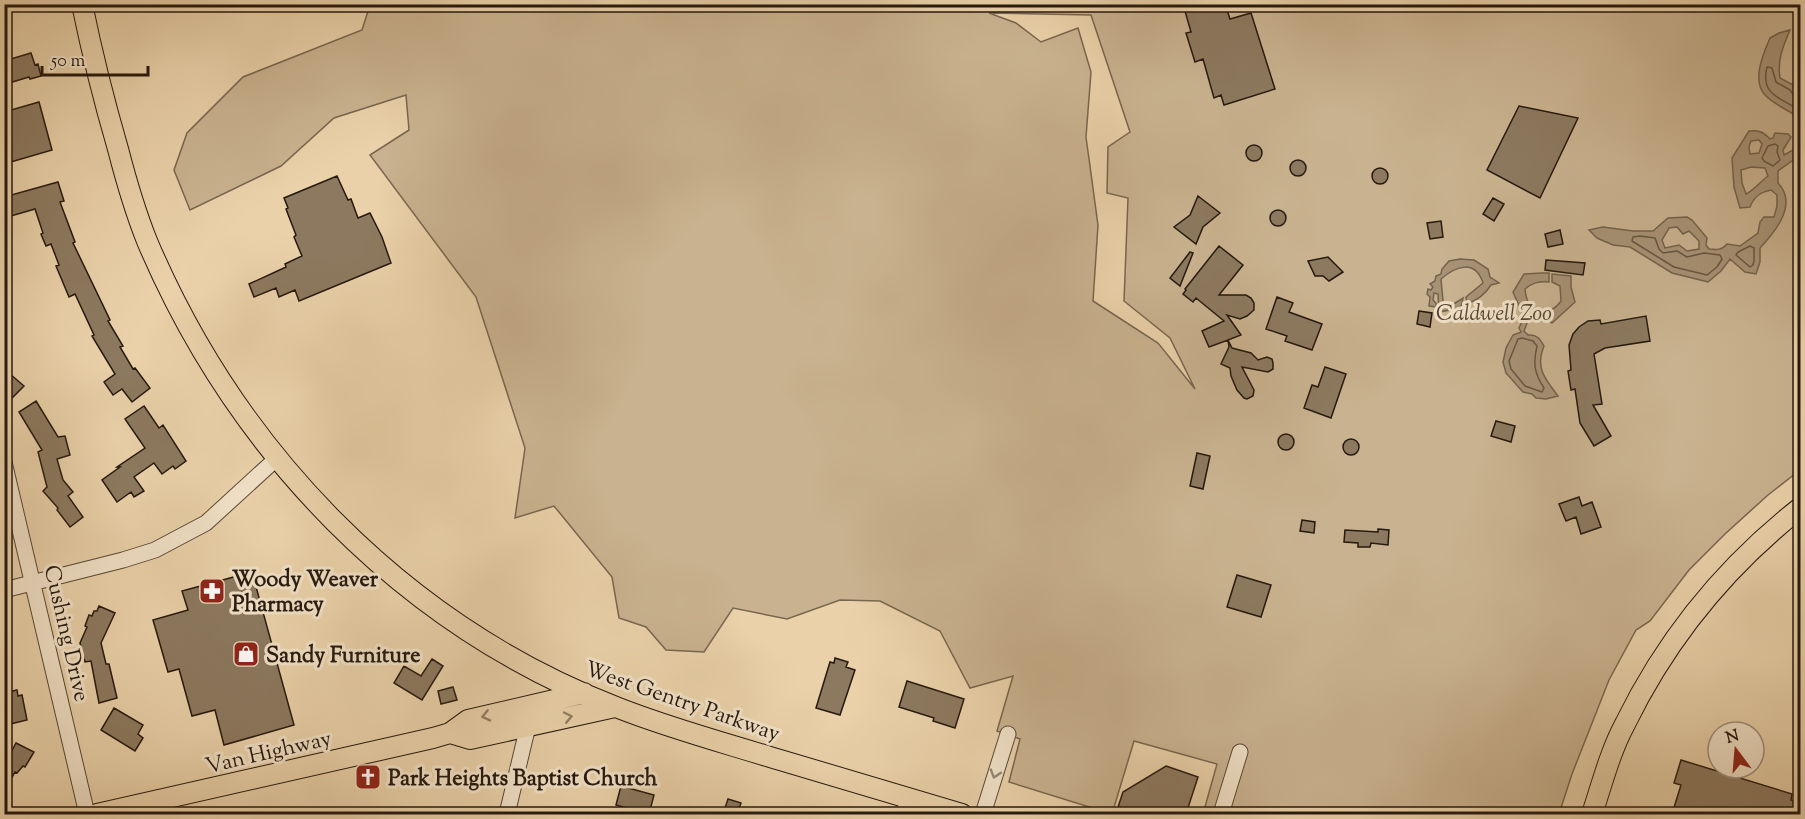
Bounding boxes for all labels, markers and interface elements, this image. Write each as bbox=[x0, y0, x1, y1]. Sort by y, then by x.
scale bar bbox=[42, 39, 148, 77]
text: 50 m bbox=[50, 49, 86, 75]
park label: Caldwell Zoo bbox=[1436, 299, 1552, 331]
street label: Cushing Drive bbox=[34, 562, 96, 705]
place label: Woody Weaver Pharmacy bbox=[232, 565, 379, 622]
pharmacy icon: Woody Weaver Pharmacy bbox=[197, 576, 227, 606]
shop icon: Sandy Furniture bbox=[231, 639, 261, 669]
place label: Sandy Furniture bbox=[266, 641, 421, 673]
street label: West Gentry Parkway bbox=[580, 654, 784, 751]
one-way arrow bbox=[482, 709, 492, 722]
one-way arrow bbox=[563, 712, 573, 725]
north arrow bbox=[1706, 720, 1766, 780]
street label: Van Highway bbox=[202, 724, 335, 784]
text: N bbox=[1723, 725, 1742, 751]
church icon: Park Heights Baptist Church bbox=[353, 762, 383, 792]
place label: Park Heights Baptist Church bbox=[388, 764, 658, 796]
one-way arrow bbox=[990, 769, 1003, 779]

